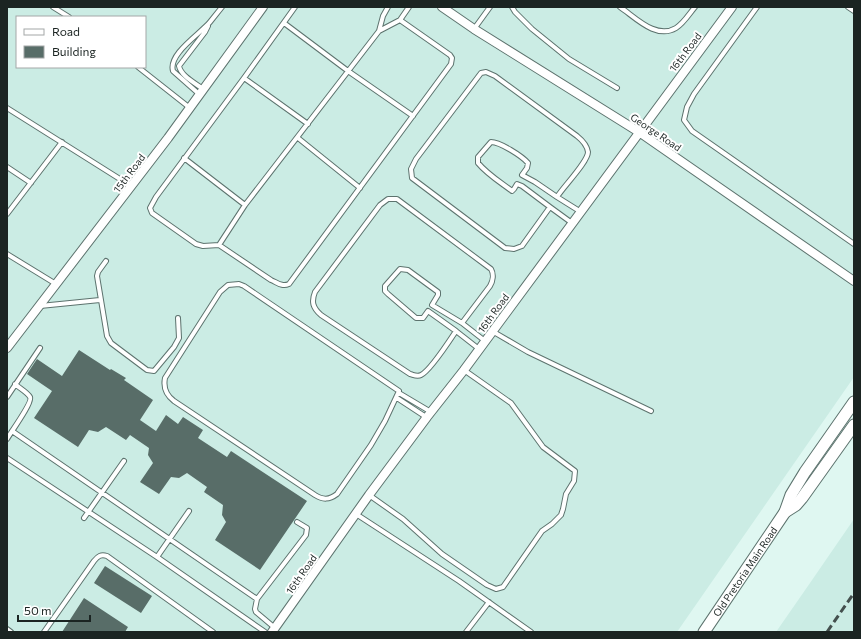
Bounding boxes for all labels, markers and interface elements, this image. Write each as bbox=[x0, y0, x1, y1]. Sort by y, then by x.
legend bbox=[16, 16, 146, 68]
text: Road bbox=[52, 24, 80, 38]
street label: 16th Road bbox=[667, 30, 704, 74]
text: Building bbox=[52, 44, 96, 58]
street label: George Road bbox=[628, 111, 684, 153]
street label: 15th Road bbox=[111, 151, 148, 195]
street label: 16th Road bbox=[475, 291, 511, 335]
street label: Old Pretoria Main Road bbox=[710, 524, 780, 619]
street label: 16th Road bbox=[283, 552, 319, 596]
scale bar bbox=[18, 597, 90, 623]
text: 50 m bbox=[24, 603, 52, 617]

